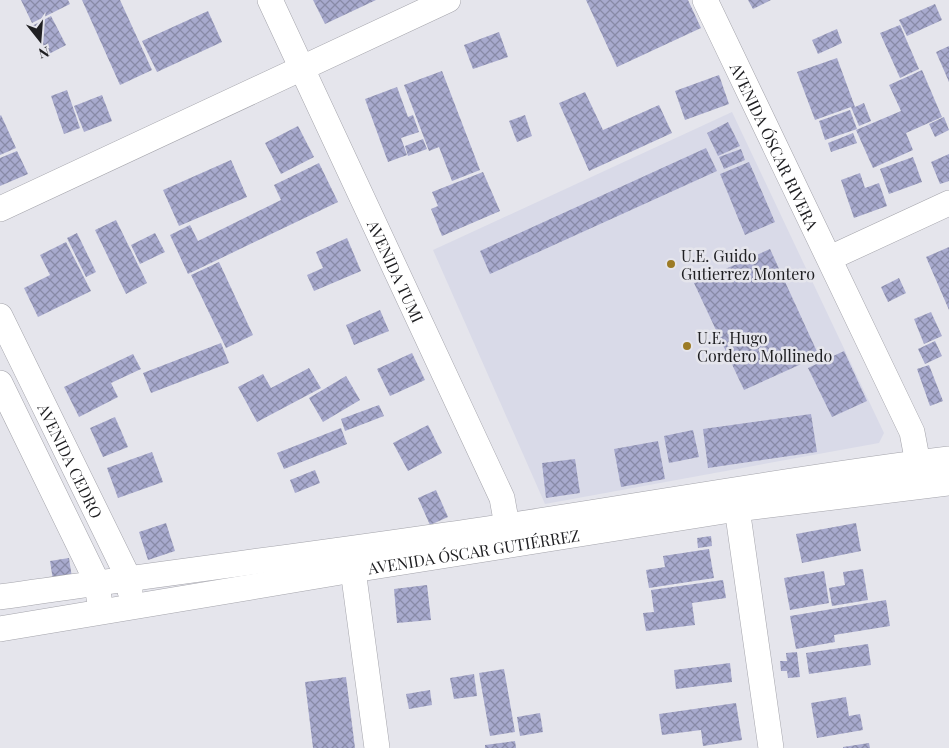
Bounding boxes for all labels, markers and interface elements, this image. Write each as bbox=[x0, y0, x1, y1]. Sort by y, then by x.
north arrow bbox=[15, 15, 65, 65]
text: N bbox=[36, 42, 52, 63]
street label: AVENIDA ÓSCAR RIVERA bbox=[726, 58, 824, 234]
street label: AVENIDA TUMI bbox=[363, 215, 429, 326]
place label: U.E. Guido Gutierrez Montero bbox=[681, 245, 815, 284]
marker: U.E. Guido Gutierrez Montero bbox=[665, 258, 677, 270]
place label: U.E. Hugo Cordero Mollinedo bbox=[697, 327, 833, 366]
marker: U.E. Hugo Cordero Mollinedo bbox=[681, 340, 693, 352]
street label: AVENIDA CEDRO bbox=[33, 399, 108, 522]
street label: AVENIDA ÓSCAR GUTIÉRREZ bbox=[365, 524, 581, 578]

